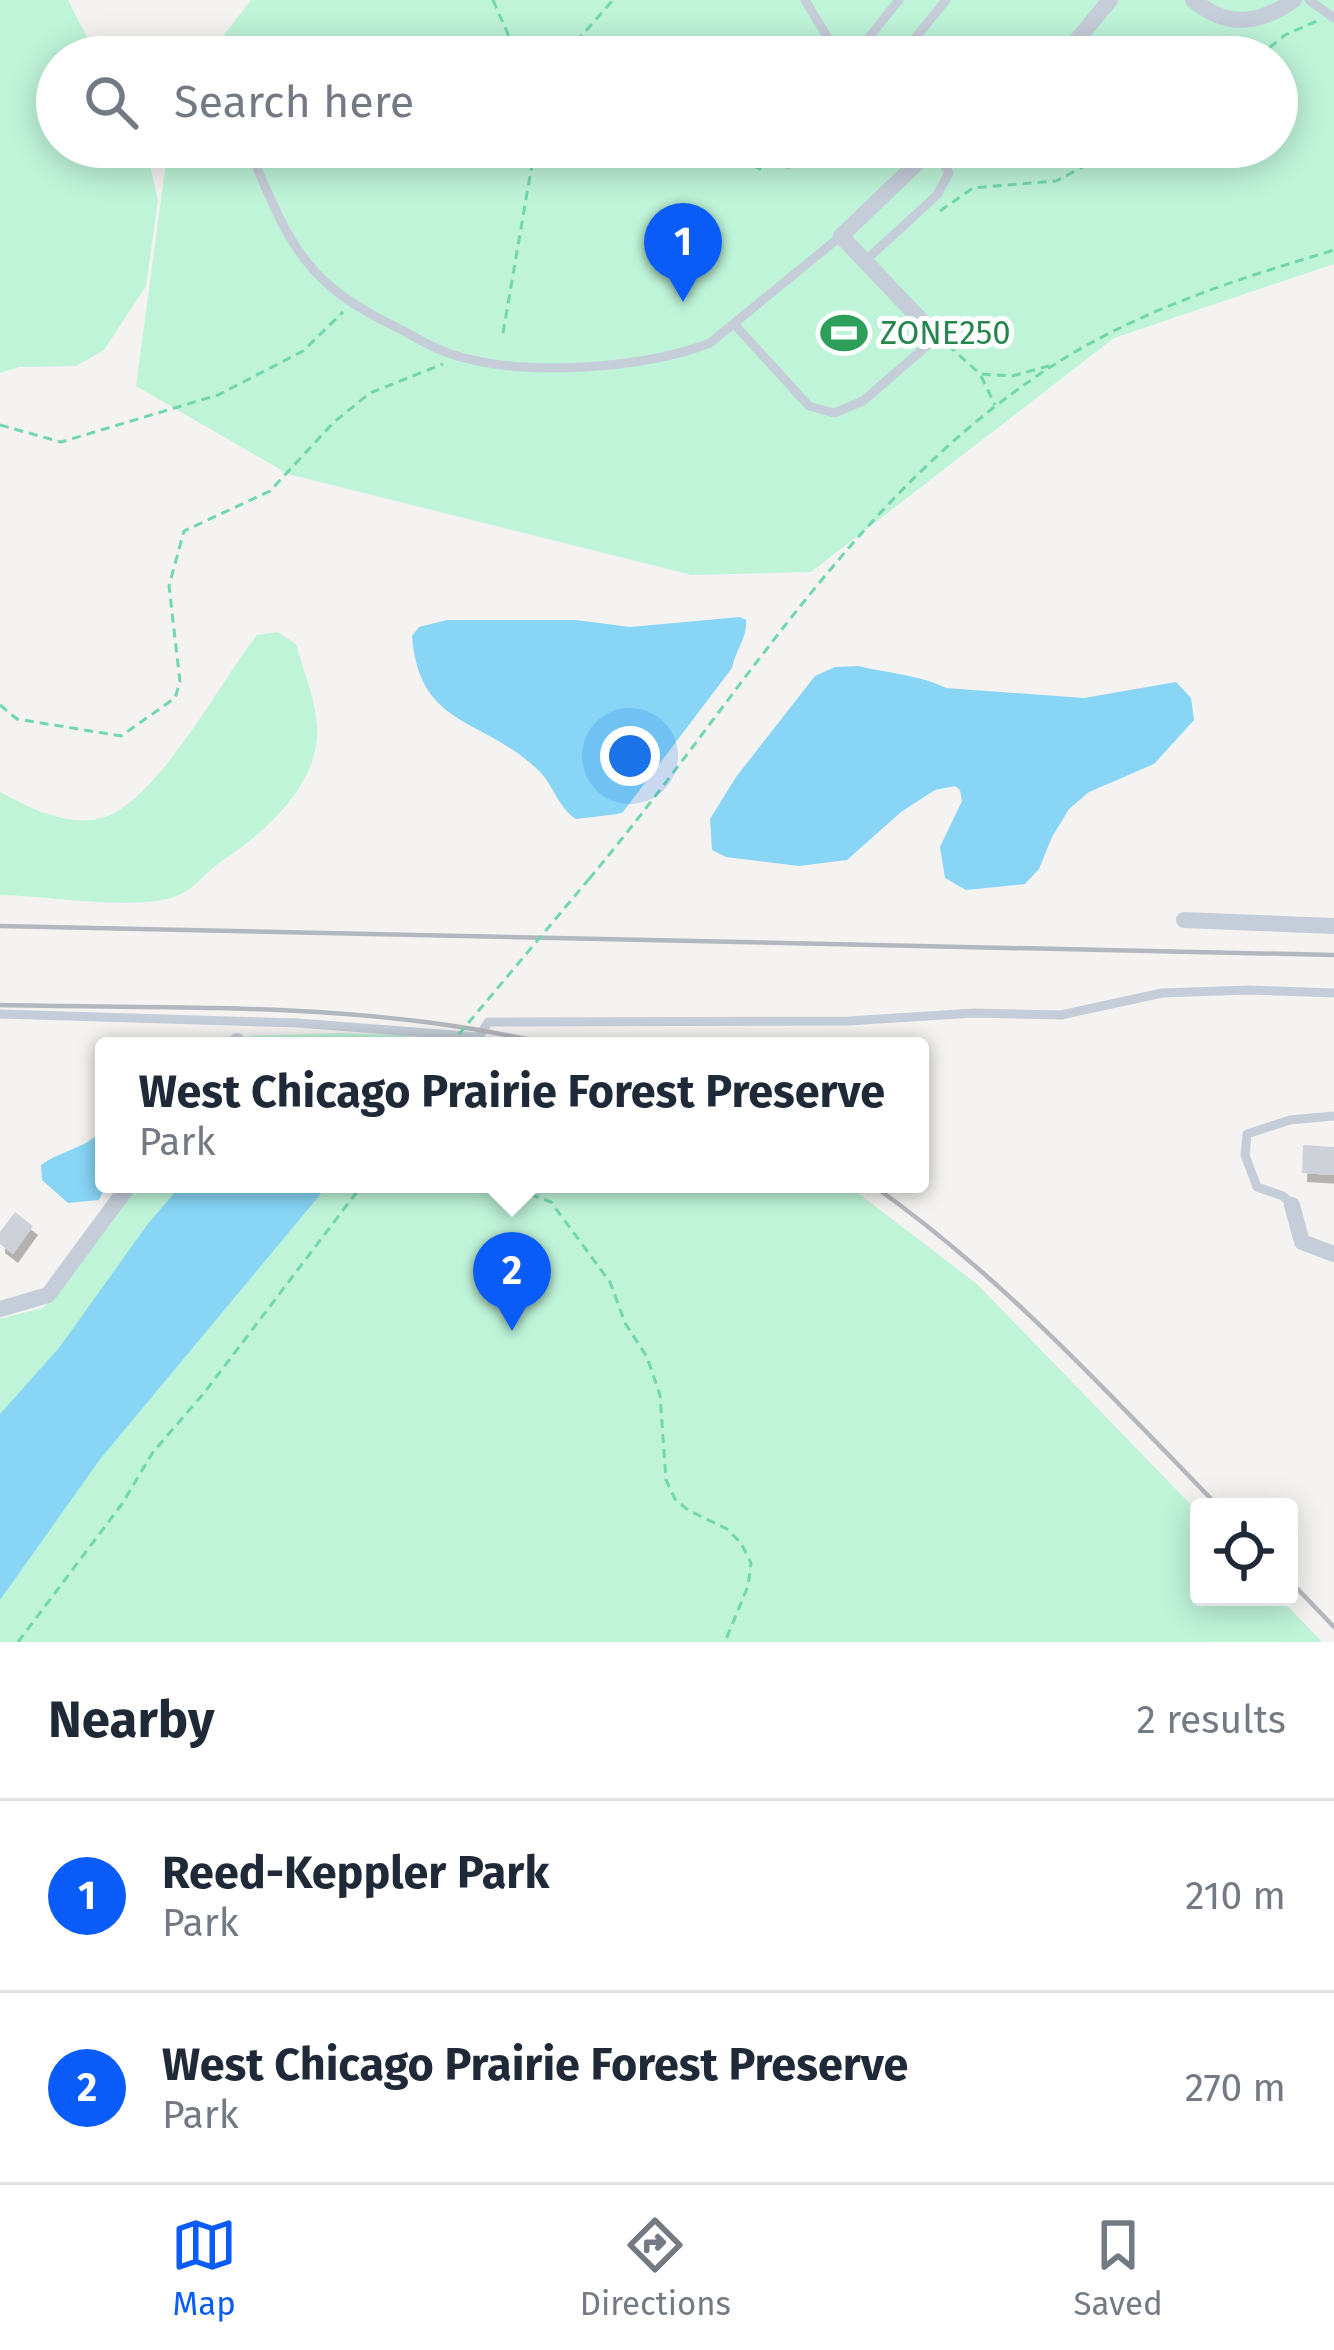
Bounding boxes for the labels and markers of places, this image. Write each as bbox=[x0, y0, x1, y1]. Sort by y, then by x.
pin: 1 bbox=[644, 203, 722, 302]
sports icon: ZONE250 bbox=[819, 308, 869, 358]
place label: ZONE250 bbox=[880, 313, 1011, 353]
pin: 2 bbox=[473, 1232, 551, 1331]

